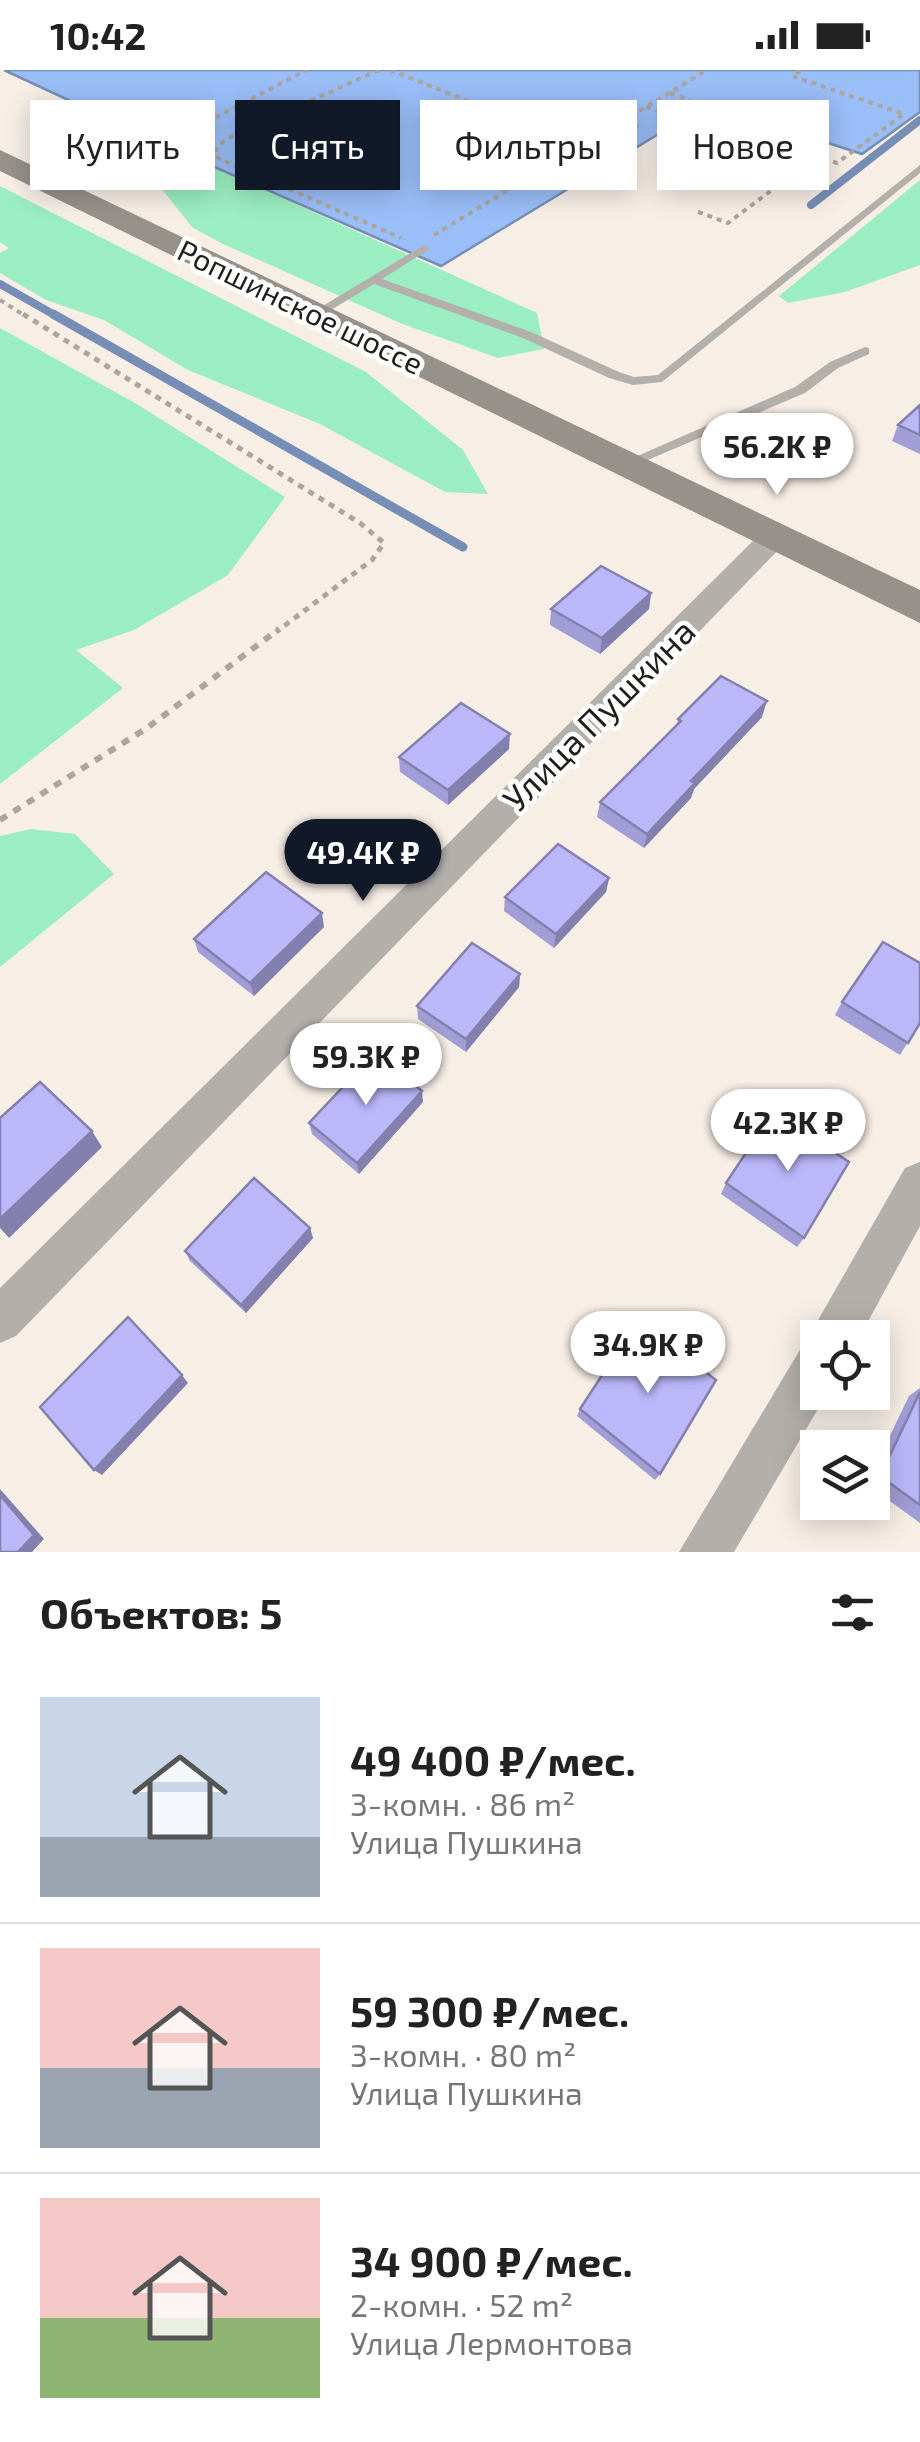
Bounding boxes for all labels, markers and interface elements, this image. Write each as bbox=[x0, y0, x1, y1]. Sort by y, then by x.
text: 10:42 bbox=[50, 12, 146, 58]
chip: Купить bbox=[30, 100, 215, 190]
chip: Снять bbox=[235, 100, 400, 190]
chip: Фильтры bbox=[420, 100, 637, 190]
chip: Новое bbox=[657, 100, 829, 190]
street label: Ропшинское шоссе bbox=[172, 231, 430, 381]
pin: 56.2K ₽ bbox=[685, 413, 869, 498]
text: 56.2K ₽ bbox=[723, 426, 831, 464]
street label: Улица Пушкина bbox=[493, 609, 704, 820]
pin: 49.4K ₽ bbox=[271, 819, 455, 904]
text: 49.4K ₽ bbox=[306, 832, 420, 870]
pin: 59.3K ₽ bbox=[274, 1023, 458, 1108]
text: 59.3K ₽ bbox=[312, 1036, 420, 1074]
pin: 42.3K ₽ bbox=[696, 1089, 880, 1174]
text: 42.3K ₽ bbox=[733, 1102, 843, 1140]
pin: 34.9K ₽ bbox=[556, 1311, 740, 1396]
map controls bbox=[800, 1320, 890, 1520]
button: locate bbox=[800, 1320, 890, 1410]
text: 34.9K ₽ bbox=[592, 1324, 704, 1362]
button: layers bbox=[800, 1430, 890, 1520]
icon: filters bbox=[825, 1585, 880, 1640]
text: Объектов: 5 bbox=[40, 1587, 282, 1637]
text: 49 400 ₽/мес. bbox=[350, 1734, 636, 1784]
icon: home bbox=[120, 1737, 240, 1857]
text: 3-комн. · 86 m² bbox=[350, 1784, 575, 1822]
text: Улица Пушкина bbox=[350, 1822, 583, 1860]
text: 59 300 ₽/мес. bbox=[350, 1985, 629, 2035]
icon: home bbox=[120, 1988, 240, 2108]
text: 3-комн. · 80 m² bbox=[350, 2035, 576, 2073]
text: Улица Пушкина bbox=[350, 2073, 583, 2111]
text: 34 900 ₽/мес. bbox=[350, 2235, 633, 2285]
icon: home bbox=[120, 2238, 240, 2358]
text: 2-комн. · 52 m² bbox=[350, 2285, 573, 2323]
text: Улица Лермонтова bbox=[350, 2323, 633, 2361]

